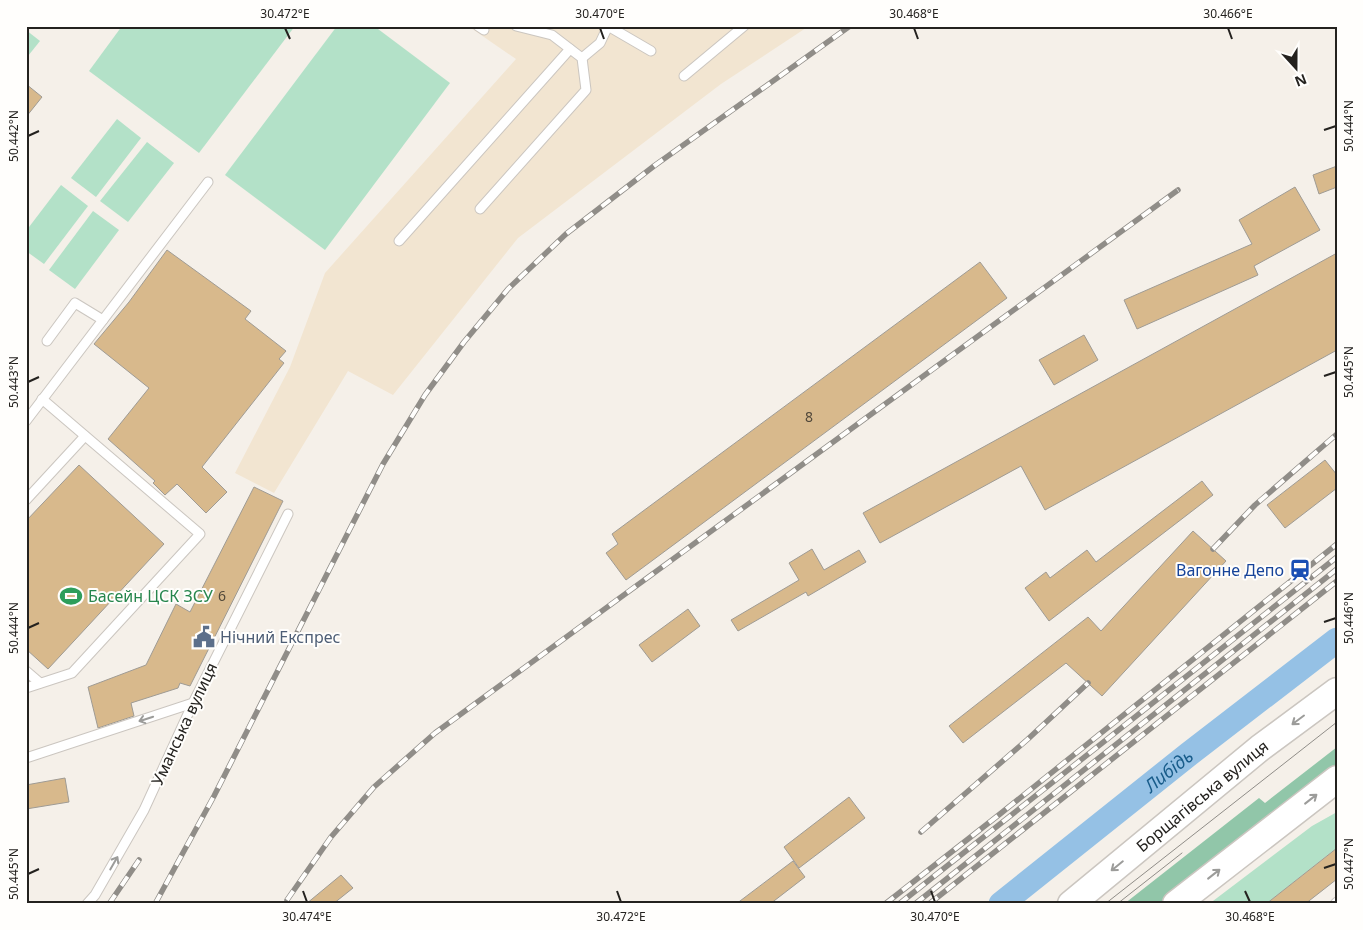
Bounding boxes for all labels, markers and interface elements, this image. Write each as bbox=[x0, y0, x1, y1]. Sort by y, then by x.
text: 30.472°E bbox=[260, 5, 310, 22]
text: 30.470°E bbox=[575, 5, 625, 22]
text: 30.468°E bbox=[889, 5, 939, 22]
text: 30.466°E bbox=[1203, 5, 1253, 22]
north arrow bbox=[1270, 42, 1320, 92]
text: N bbox=[1292, 70, 1310, 92]
text: 50.444°N bbox=[1340, 100, 1357, 152]
text: 50.442°N bbox=[5, 110, 22, 162]
text: 50.445°N bbox=[1340, 346, 1357, 398]
text: 50.443°N bbox=[5, 356, 22, 408]
house number: 8 bbox=[805, 407, 813, 426]
station icon: Вагонне Депо bbox=[1287, 557, 1313, 583]
place label: Вагонне Депо bbox=[1176, 559, 1284, 581]
sports icon: Басейн ЦСК ЗСУ bbox=[58, 583, 84, 609]
place label: Басейн ЦСК ЗСУ bbox=[88, 585, 213, 607]
house number: 6 bbox=[218, 586, 226, 605]
text: 50.446°N bbox=[1340, 592, 1357, 644]
text: 50.444°N bbox=[5, 602, 22, 654]
public building icon: Нічний Експрес bbox=[191, 624, 217, 650]
place label: Нічний Експрес bbox=[220, 626, 340, 648]
street label: Уманська вулиця bbox=[146, 659, 222, 789]
one-way arrow bbox=[139, 714, 155, 724]
one-way arrow bbox=[1291, 715, 1305, 725]
street label: Борщагівська вулиця bbox=[1131, 735, 1273, 857]
water label: Либідь bbox=[1138, 744, 1198, 798]
one-way arrow bbox=[1305, 793, 1318, 804]
text: 50.447°N bbox=[1340, 838, 1357, 890]
text: 50.445°N bbox=[5, 848, 22, 900]
one-way arrow bbox=[109, 856, 119, 871]
one-way arrow bbox=[1111, 860, 1124, 871]
one-way arrow bbox=[1207, 868, 1220, 879]
text: 30.474°E bbox=[282, 908, 332, 925]
text: 30.472°E bbox=[596, 908, 646, 925]
text: 30.470°E bbox=[910, 908, 960, 925]
text: 30.468°E bbox=[1225, 908, 1275, 925]

